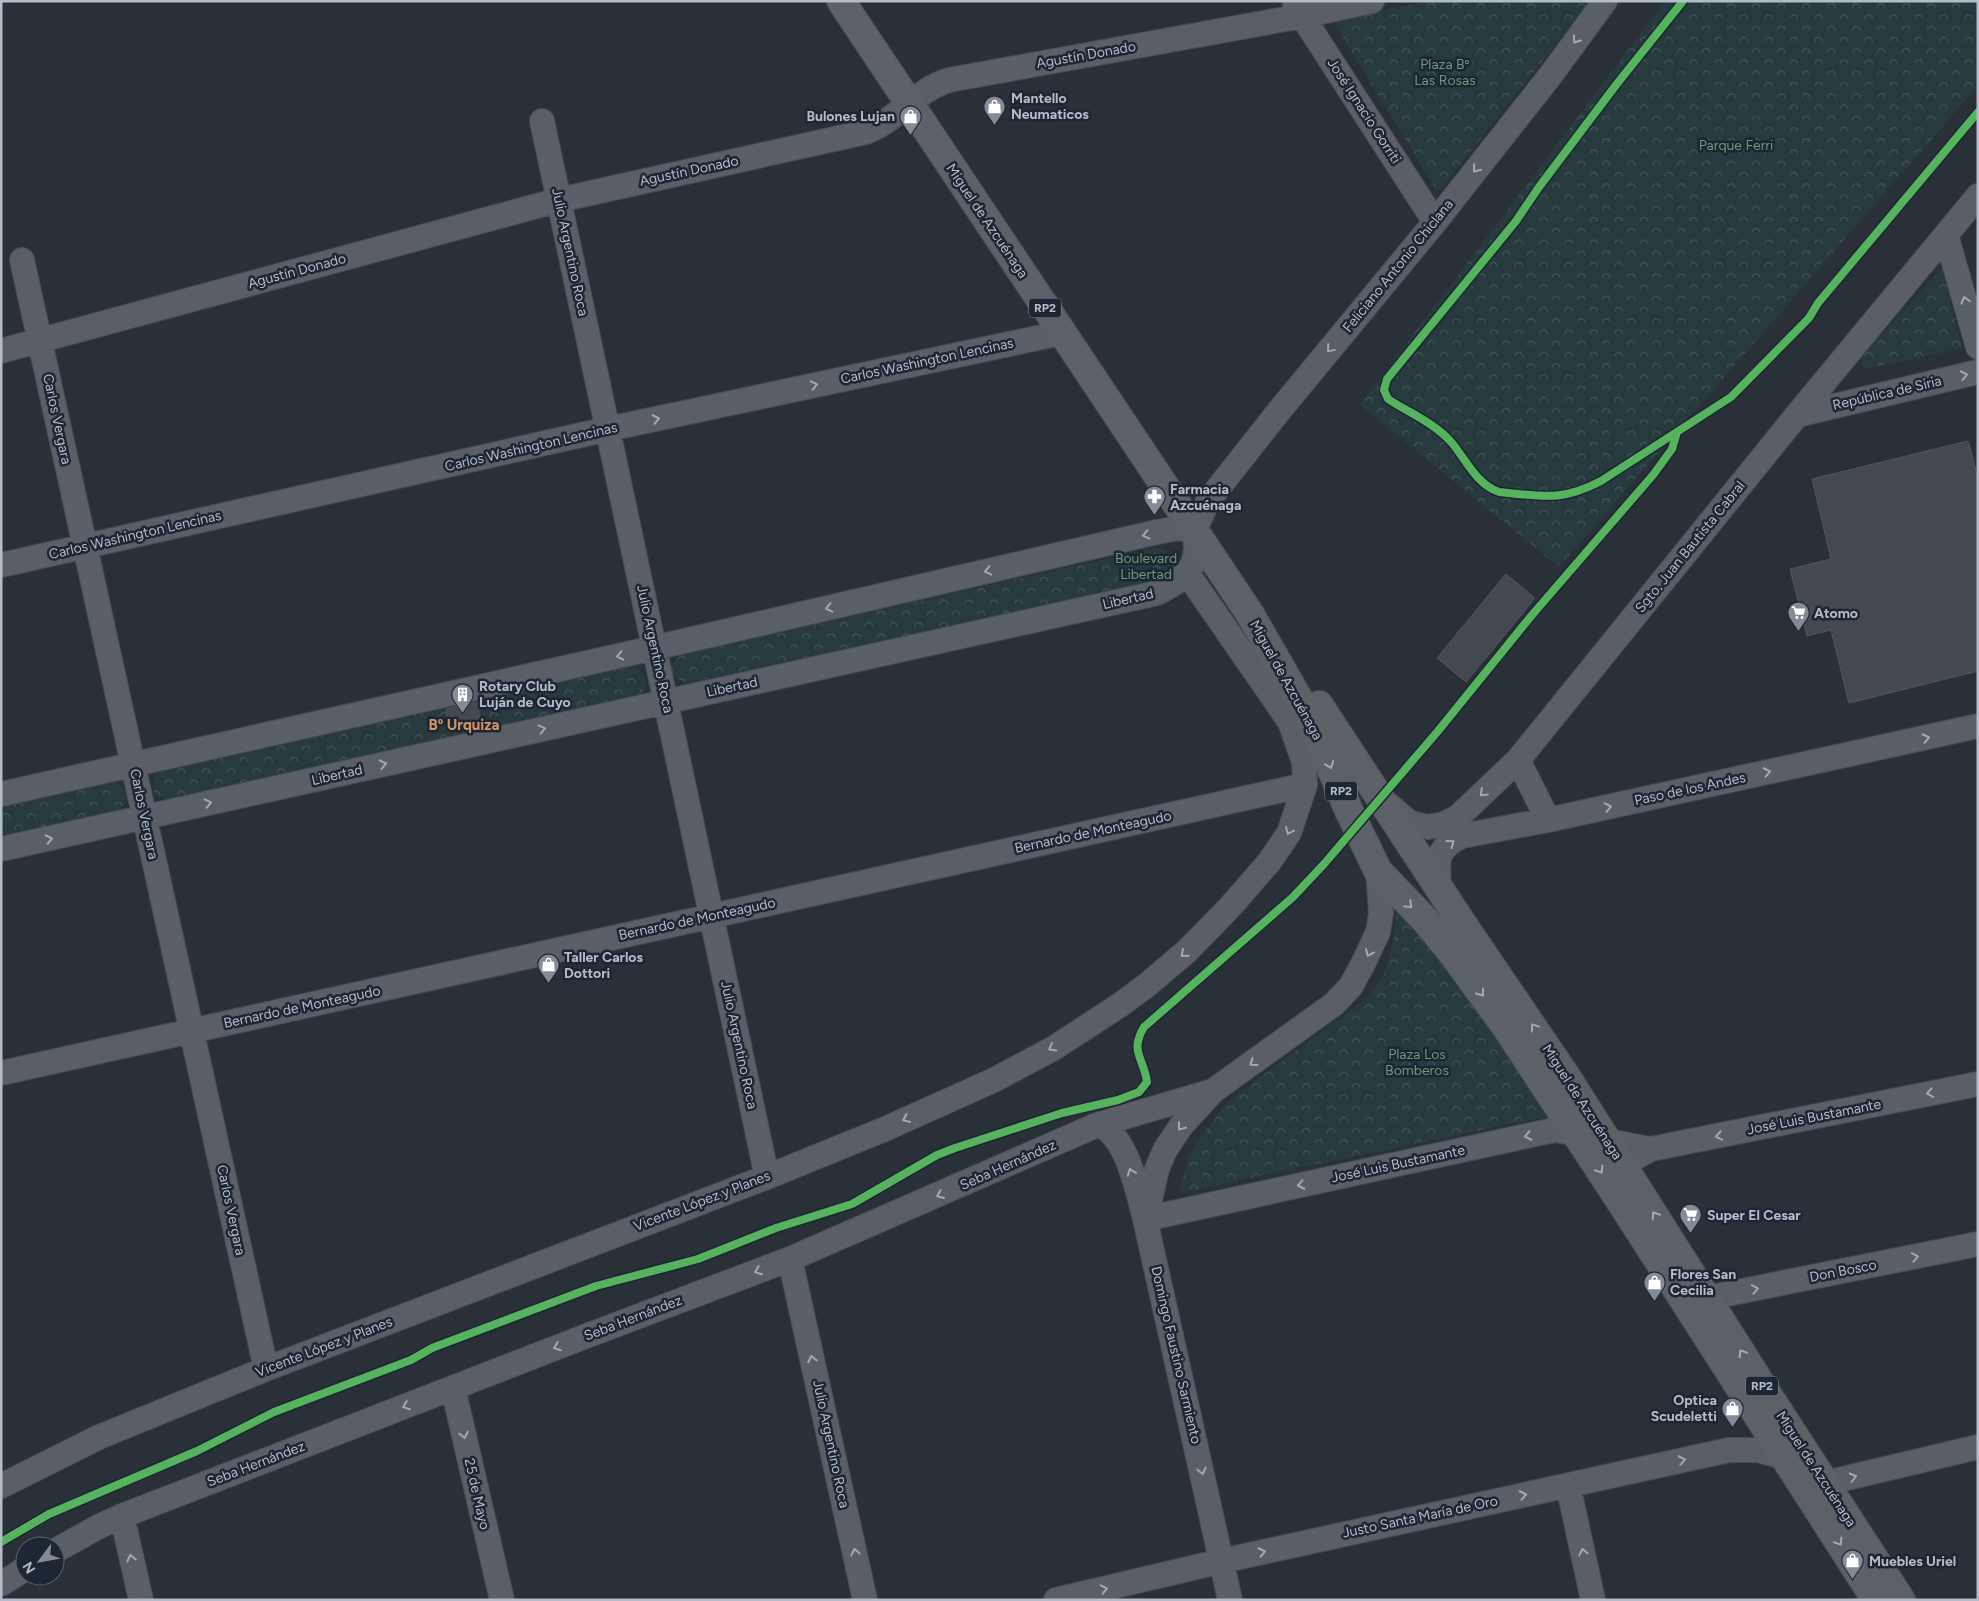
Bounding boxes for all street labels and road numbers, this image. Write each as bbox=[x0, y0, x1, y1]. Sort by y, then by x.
street label: Agustín Donado bbox=[1035, 38, 1137, 72]
street label: José Ignacio Gorriti bbox=[1324, 55, 1404, 167]
street label: Agustín Donado bbox=[638, 152, 740, 190]
street label: Miguel de Azcuénaga bbox=[942, 161, 1032, 281]
street label: Julio Argentino Roca bbox=[548, 186, 592, 318]
street label: Feliciano Antonio Chiclana bbox=[1339, 196, 1457, 336]
street label: Agustín Donado bbox=[246, 250, 348, 292]
road number: RP2 bbox=[1029, 298, 1061, 318]
street label: Carlos Washington Lencinas bbox=[839, 334, 1015, 388]
street label: Carlos Vergara bbox=[39, 372, 75, 466]
street label: República de Siria bbox=[1831, 372, 1943, 414]
street label: Carlos Washington Lencinas bbox=[443, 419, 619, 475]
street label: Sgto. Juan Bautista Cabral bbox=[1632, 478, 1748, 616]
street label: Carlos Washington Lencinas bbox=[47, 507, 223, 563]
street label: Julio Argentino Roca bbox=[633, 583, 677, 715]
street label: Libertad bbox=[1101, 585, 1155, 613]
street label: Miguel de Azcuénaga bbox=[1246, 617, 1326, 743]
street label: Libertad bbox=[705, 673, 759, 701]
street label: Libertad bbox=[310, 761, 364, 789]
street label: Carlos Vergara bbox=[126, 767, 162, 861]
street label: Paso de los Andes bbox=[1633, 769, 1747, 809]
road number: RP2 bbox=[1325, 781, 1357, 800]
street label: Bernardo de Monteagudo bbox=[1013, 807, 1173, 857]
street label: Bernardo de Monteagudo bbox=[617, 894, 777, 944]
street label: Julio Argentino Roca bbox=[717, 979, 761, 1111]
street label: Bernardo de Monteagudo bbox=[222, 982, 382, 1032]
street label: Miguel de Azcuénaga bbox=[1538, 1041, 1626, 1163]
street label: José Luis Bustamante bbox=[1745, 1096, 1883, 1138]
street label: Seba Hernández bbox=[957, 1136, 1059, 1194]
street label: José Luis Bustamante bbox=[1330, 1141, 1467, 1186]
street label: Carlos Vergara bbox=[213, 1163, 249, 1257]
street label: Vicente López y Planes bbox=[631, 1167, 773, 1235]
street label: Don Bosco bbox=[1808, 1256, 1878, 1286]
street label: Domingo Faustino Sarmiento bbox=[1147, 1264, 1205, 1446]
street label: Seba Hernández bbox=[582, 1291, 684, 1344]
street label: Vicente López y Planes bbox=[253, 1313, 395, 1381]
road number: RP2 bbox=[1746, 1376, 1778, 1395]
street label: Julio Argentino Roca bbox=[809, 1378, 853, 1510]
street label: Miguel de Azcuénaga bbox=[1772, 1408, 1860, 1530]
street label: Seba Hernández bbox=[205, 1437, 307, 1490]
street label: 25 de Mayo bbox=[461, 1457, 493, 1531]
street label: Justo Santa María de Oro bbox=[1341, 1492, 1499, 1542]

